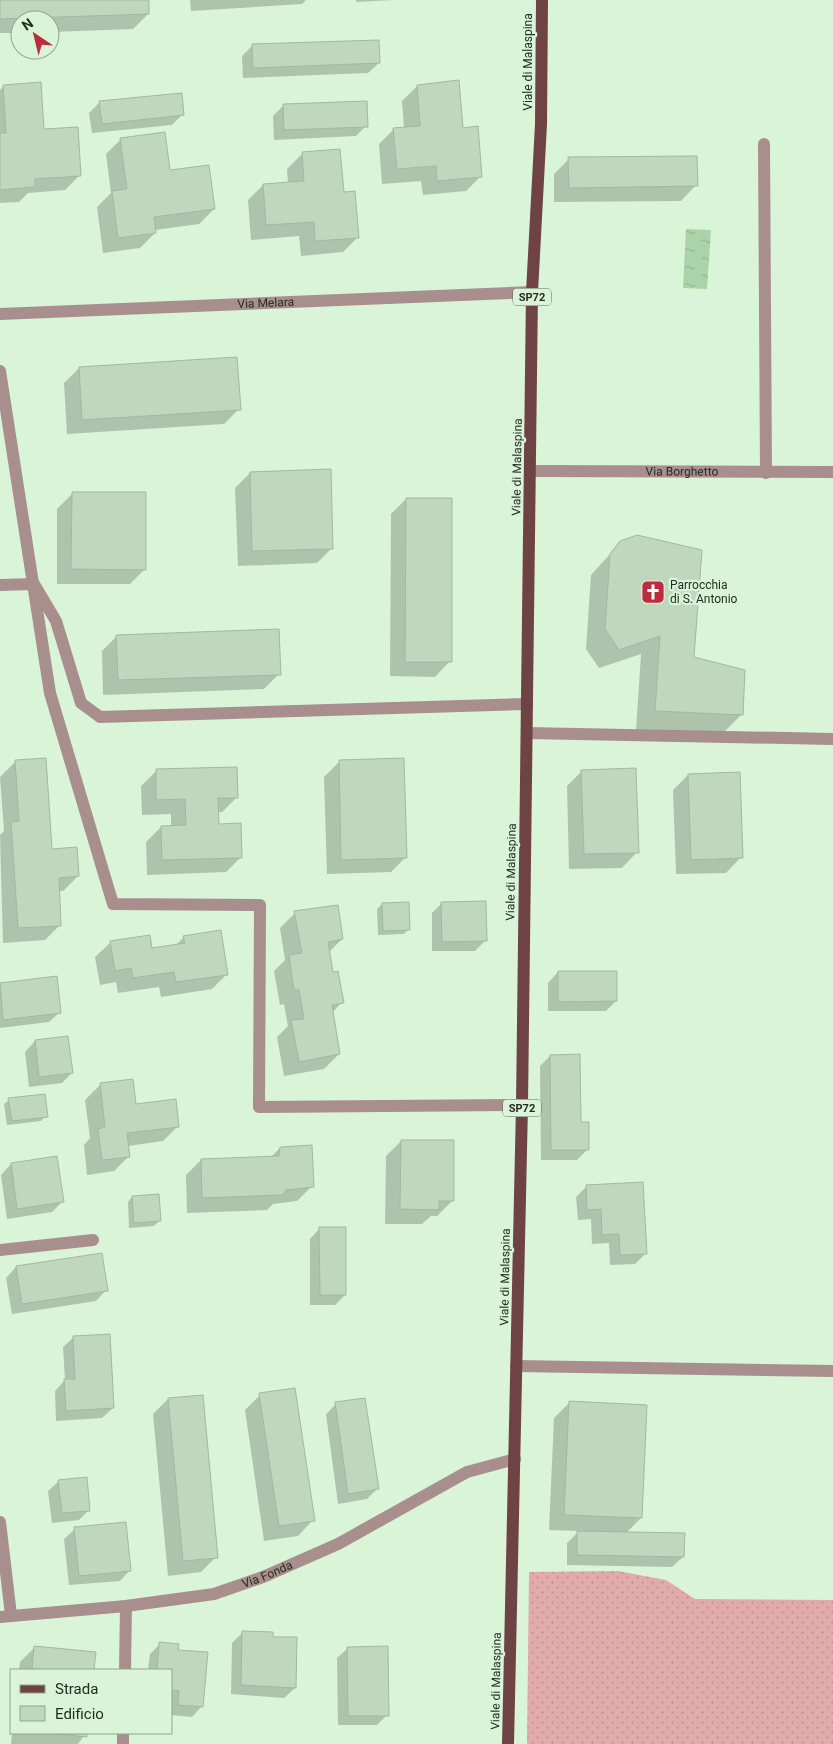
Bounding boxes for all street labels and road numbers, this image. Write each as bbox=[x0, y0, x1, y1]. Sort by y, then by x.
street label: Viale di Malaspina bbox=[521, 13, 535, 111]
road number: SP72 bbox=[513, 288, 551, 306]
street label: Via Melara bbox=[237, 295, 294, 311]
street label: Viale di Malaspina bbox=[509, 418, 525, 516]
street label: Via Borghetto bbox=[646, 464, 719, 479]
street label: Viale di Malaspina bbox=[503, 823, 519, 921]
road number: SP72 bbox=[503, 1100, 541, 1116]
street label: Viale di Malaspina bbox=[497, 1228, 513, 1326]
street label: Via Fonda bbox=[240, 1558, 295, 1591]
street label: Viale di Malaspina bbox=[488, 1632, 504, 1730]

